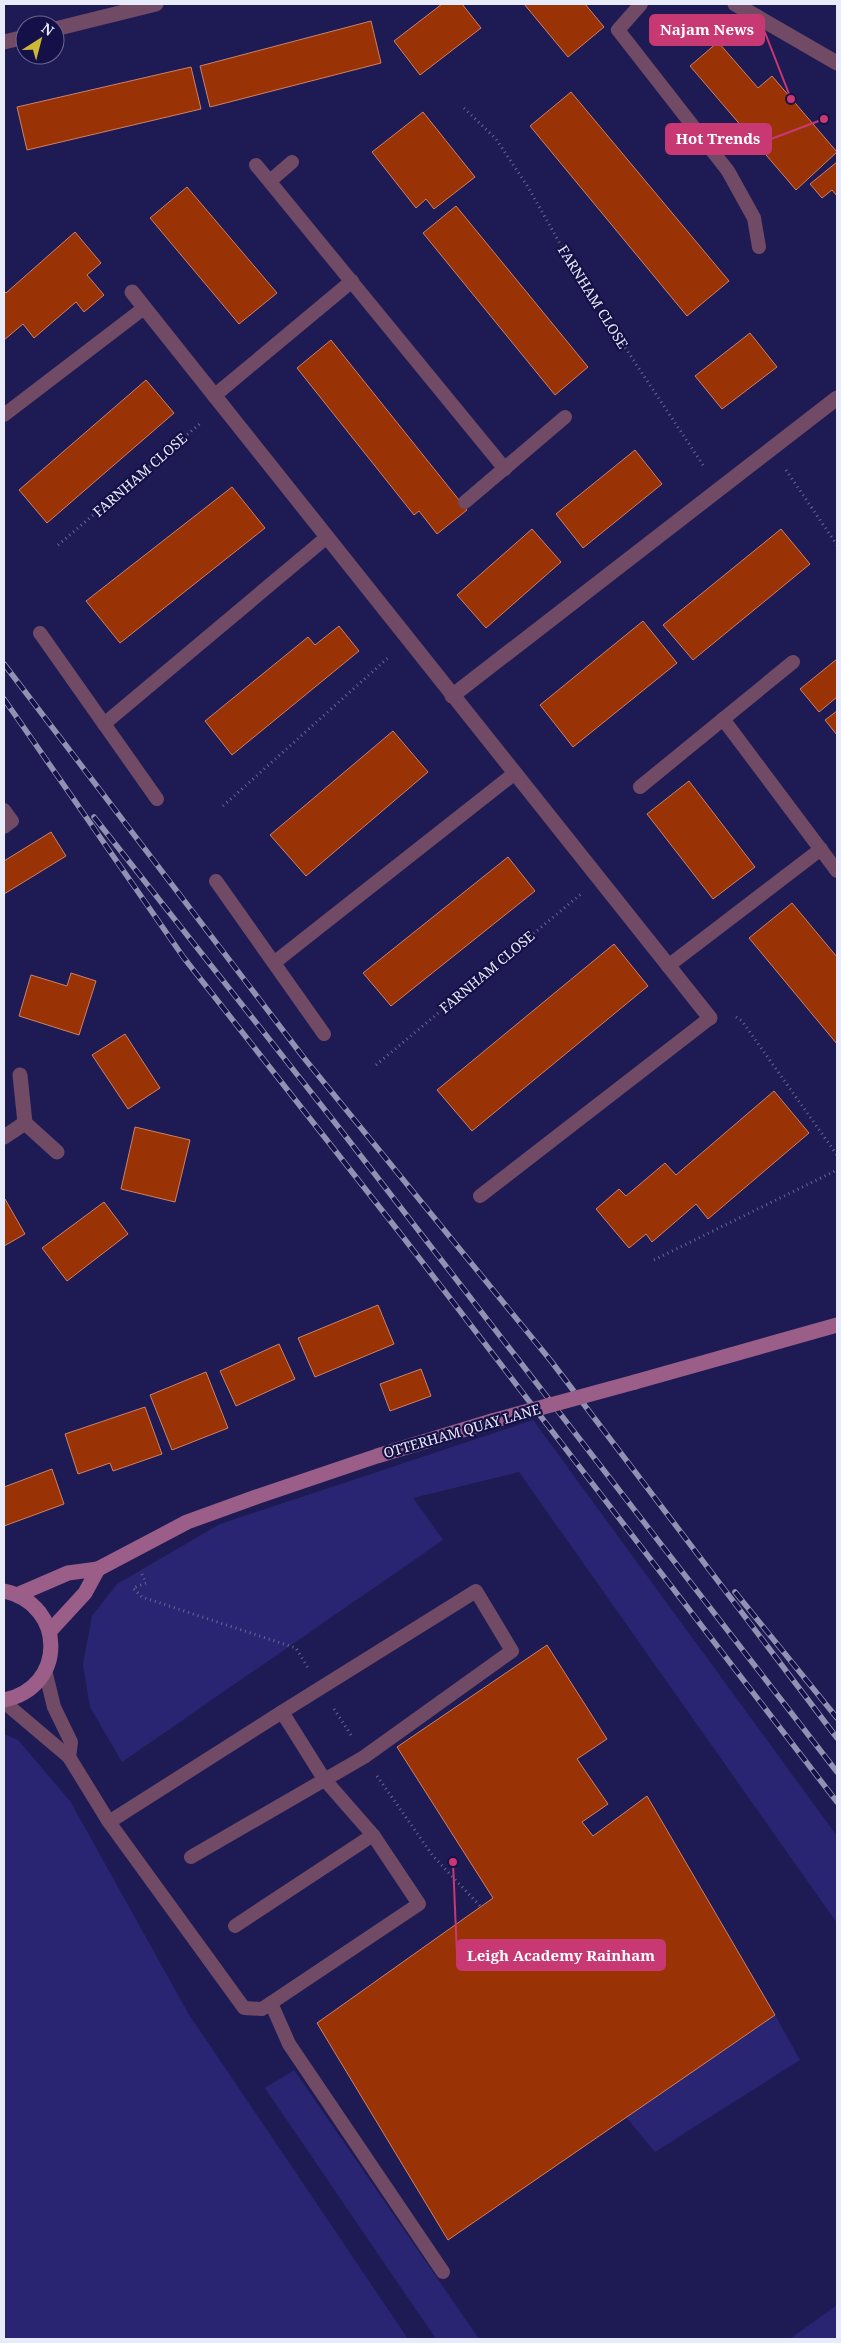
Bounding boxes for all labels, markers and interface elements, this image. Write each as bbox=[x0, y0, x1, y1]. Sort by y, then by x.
north arrow bbox=[15, 15, 65, 65]
callout: Najam News bbox=[650, 15, 764, 45]
text: N bbox=[38, 18, 58, 40]
text: Najam News bbox=[660, 19, 754, 39]
callout: Hot Trends bbox=[666, 124, 771, 154]
text: Hot Trends bbox=[676, 128, 760, 148]
street label: FARNHAM CLOSE bbox=[554, 241, 633, 352]
street label: FARNHAM CLOSE bbox=[89, 428, 191, 521]
street label: FARNHAM CLOSE bbox=[435, 926, 538, 1017]
street label: OTTERHAM QUAY LANE bbox=[381, 1399, 543, 1462]
callout: Leigh Academy Rainham bbox=[457, 1940, 665, 1970]
text: Leigh Academy Rainham bbox=[467, 1945, 655, 1965]

